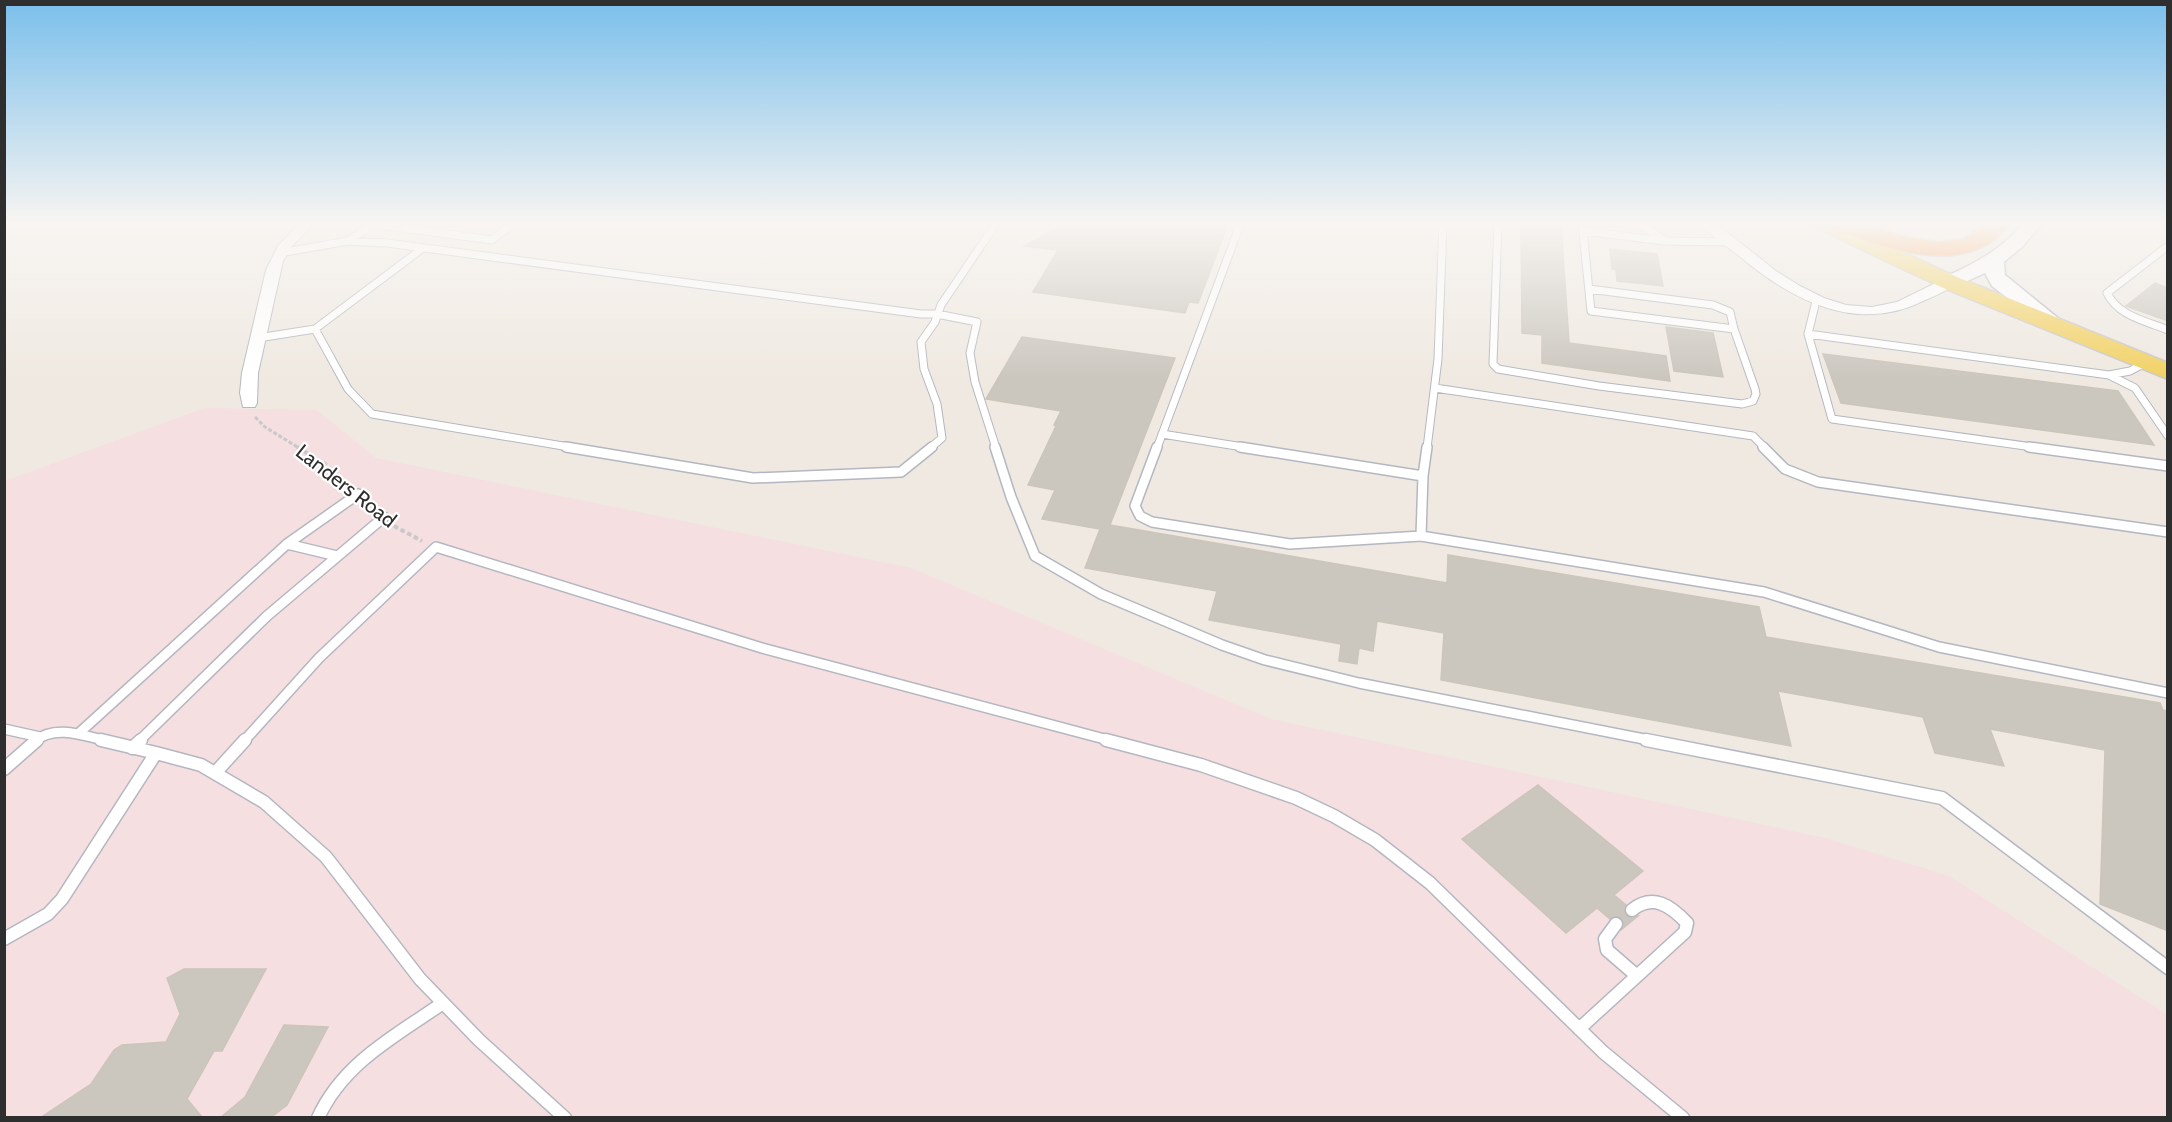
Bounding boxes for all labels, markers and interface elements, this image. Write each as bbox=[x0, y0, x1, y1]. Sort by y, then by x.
street label: Landers Road bbox=[291, 439, 401, 533]

